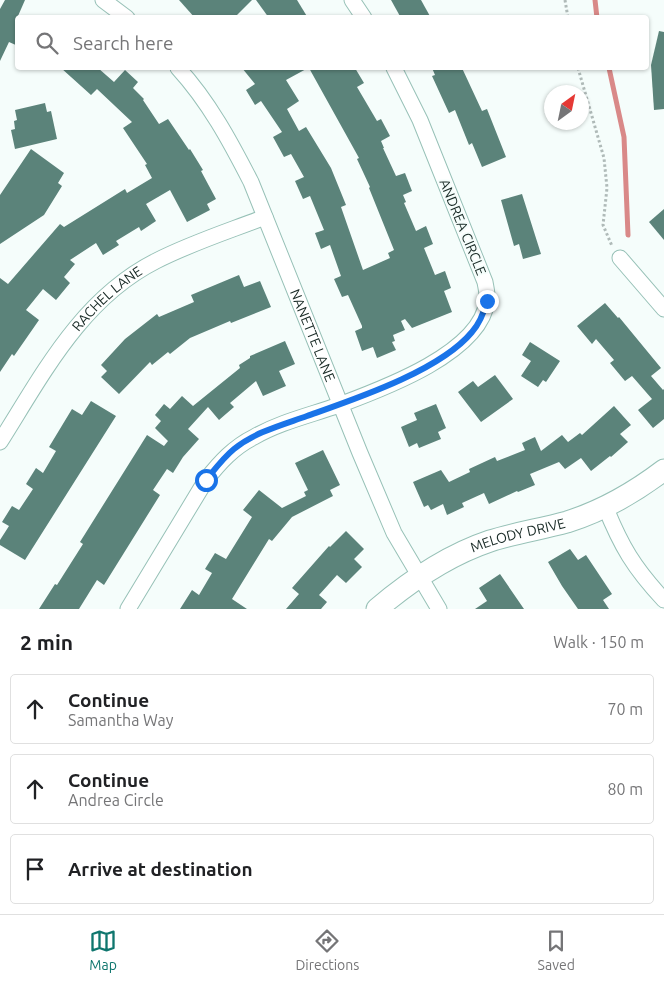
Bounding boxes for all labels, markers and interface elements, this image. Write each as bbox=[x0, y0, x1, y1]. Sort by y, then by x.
search box bbox=[15, 15, 649, 70]
icon: search bbox=[33, 29, 61, 57]
text: Search here bbox=[73, 32, 173, 54]
north arrow bbox=[544, 85, 589, 130]
street label: ANDREA CIRCLE bbox=[436, 177, 490, 278]
street label: RACHEL LANE bbox=[69, 263, 145, 334]
street label: NANETTE LANE bbox=[287, 287, 339, 384]
route end bbox=[476, 290, 499, 313]
route start bbox=[195, 469, 218, 492]
street label: MELODY DRIVE bbox=[468, 515, 567, 556]
text: 2 min bbox=[20, 630, 73, 654]
text: Walk · 150 m bbox=[553, 633, 644, 651]
text: Continue bbox=[68, 689, 149, 711]
icon: ahead bbox=[21, 695, 49, 723]
text: 70 m bbox=[607, 700, 643, 718]
text: Samantha Way bbox=[68, 711, 174, 729]
text: Continue bbox=[68, 769, 149, 791]
icon: ahead bbox=[21, 775, 49, 803]
text: 80 m bbox=[607, 780, 643, 798]
text: Andrea Circle bbox=[68, 791, 164, 809]
icon: arrive bbox=[21, 855, 49, 883]
text: Arrive at destination bbox=[68, 858, 253, 880]
tab: Map bbox=[89, 927, 117, 973]
tab: Directions bbox=[295, 927, 359, 973]
tab: Saved bbox=[538, 927, 575, 973]

